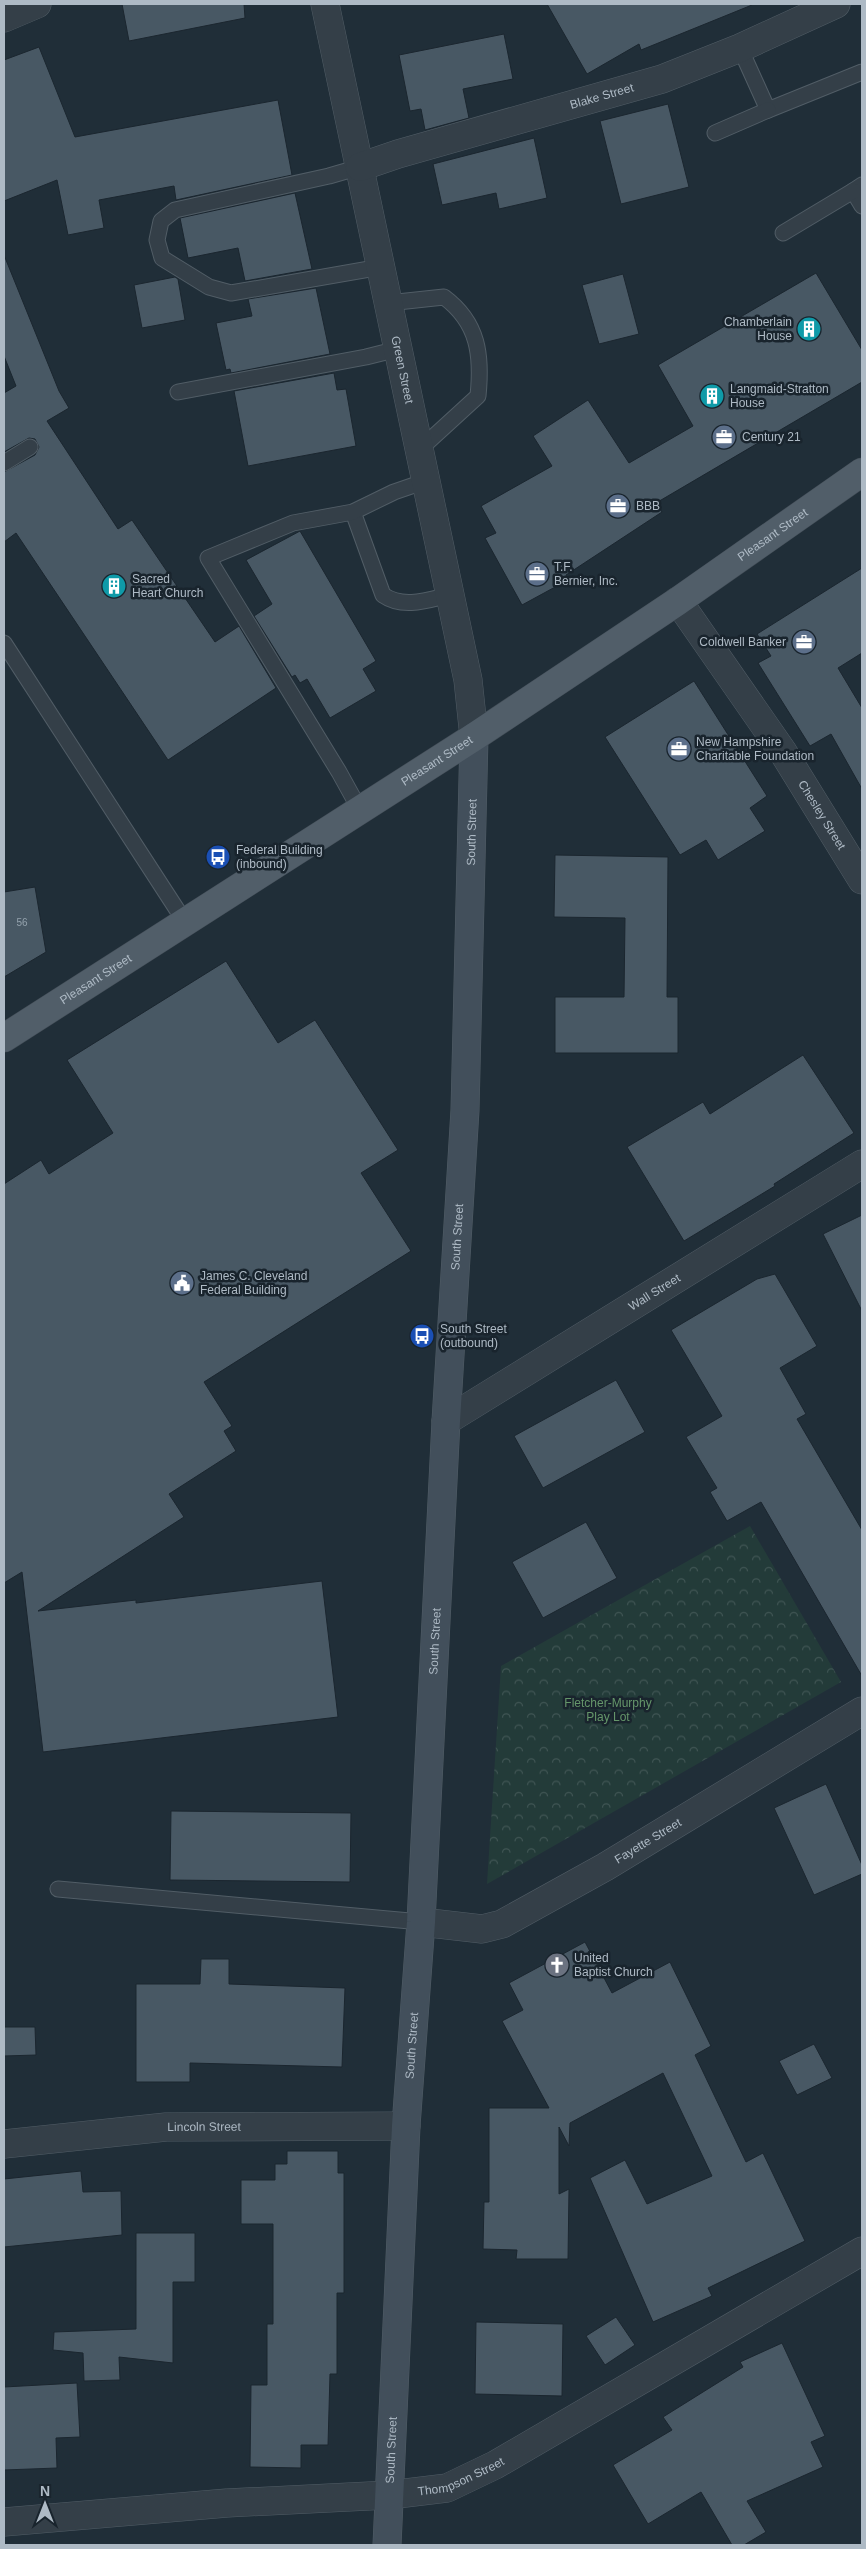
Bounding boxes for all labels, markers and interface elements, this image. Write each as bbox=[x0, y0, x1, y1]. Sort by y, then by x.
street label: Blake Street bbox=[568, 80, 636, 112]
place label: Chamberlain House bbox=[724, 315, 792, 343]
building icon: Chamberlain House bbox=[796, 316, 822, 342]
street label: Green Street bbox=[388, 335, 417, 406]
place label: Langmaid-Stratton House bbox=[730, 382, 829, 410]
building icon: Langmaid-Stratton House bbox=[699, 383, 725, 409]
office icon: Century 21 bbox=[711, 424, 737, 450]
place label: Century 21 bbox=[742, 430, 801, 444]
office icon: BBB bbox=[605, 493, 631, 519]
place label: BBB bbox=[636, 499, 660, 513]
street label: Pleasant Street bbox=[735, 505, 811, 564]
place label: T.F. Bernier, Inc. bbox=[554, 560, 618, 588]
office icon: T.F. Bernier, Inc. bbox=[524, 561, 550, 587]
place label: Sacred Heart Church bbox=[132, 572, 203, 600]
building icon: Sacred Heart Church bbox=[101, 573, 127, 599]
office icon: Coldwell Banker bbox=[791, 629, 817, 655]
place label: Coldwell Banker bbox=[699, 635, 786, 649]
street label: Pleasant Street bbox=[398, 732, 476, 789]
place label: New Hampshire Charitable Foundation bbox=[696, 735, 814, 763]
office icon: New Hampshire Charitable Foundation bbox=[666, 736, 692, 762]
street label: Chesley Street bbox=[795, 778, 849, 853]
street label: South Street bbox=[464, 798, 480, 866]
place label: Federal Building (inbound) bbox=[236, 843, 323, 871]
bus stop icon: Federal Building (inbound) bbox=[205, 844, 231, 870]
house number: 56 bbox=[16, 917, 28, 928]
street label: Pleasant Street bbox=[57, 951, 135, 1007]
street label: South Street bbox=[448, 1203, 466, 1271]
place label: James C. Cleveland Federal Building bbox=[200, 1269, 307, 1297]
public building icon: James C. Cleveland Federal Building bbox=[169, 1270, 195, 1296]
street label: Wall Street bbox=[626, 1271, 683, 1314]
place label: South Street (outbound) bbox=[440, 1322, 507, 1350]
bus stop icon: South Street (outbound) bbox=[409, 1323, 435, 1349]
street label: South Street bbox=[426, 1607, 444, 1675]
park label: Fletcher-Murphy Play Lot bbox=[564, 1696, 652, 1724]
street label: Fayette Street bbox=[612, 1815, 684, 1866]
place label: United Baptist Church bbox=[574, 1951, 653, 1979]
church icon: United Baptist Church bbox=[544, 1952, 570, 1978]
street label: South Street bbox=[402, 2011, 421, 2079]
street label: Lincoln Street bbox=[167, 2120, 242, 2134]
street label: South Street bbox=[383, 2416, 400, 2484]
street label: Thompson Street bbox=[417, 2454, 507, 2498]
north arrow bbox=[20, 2479, 70, 2529]
text: N bbox=[40, 2483, 50, 2499]

